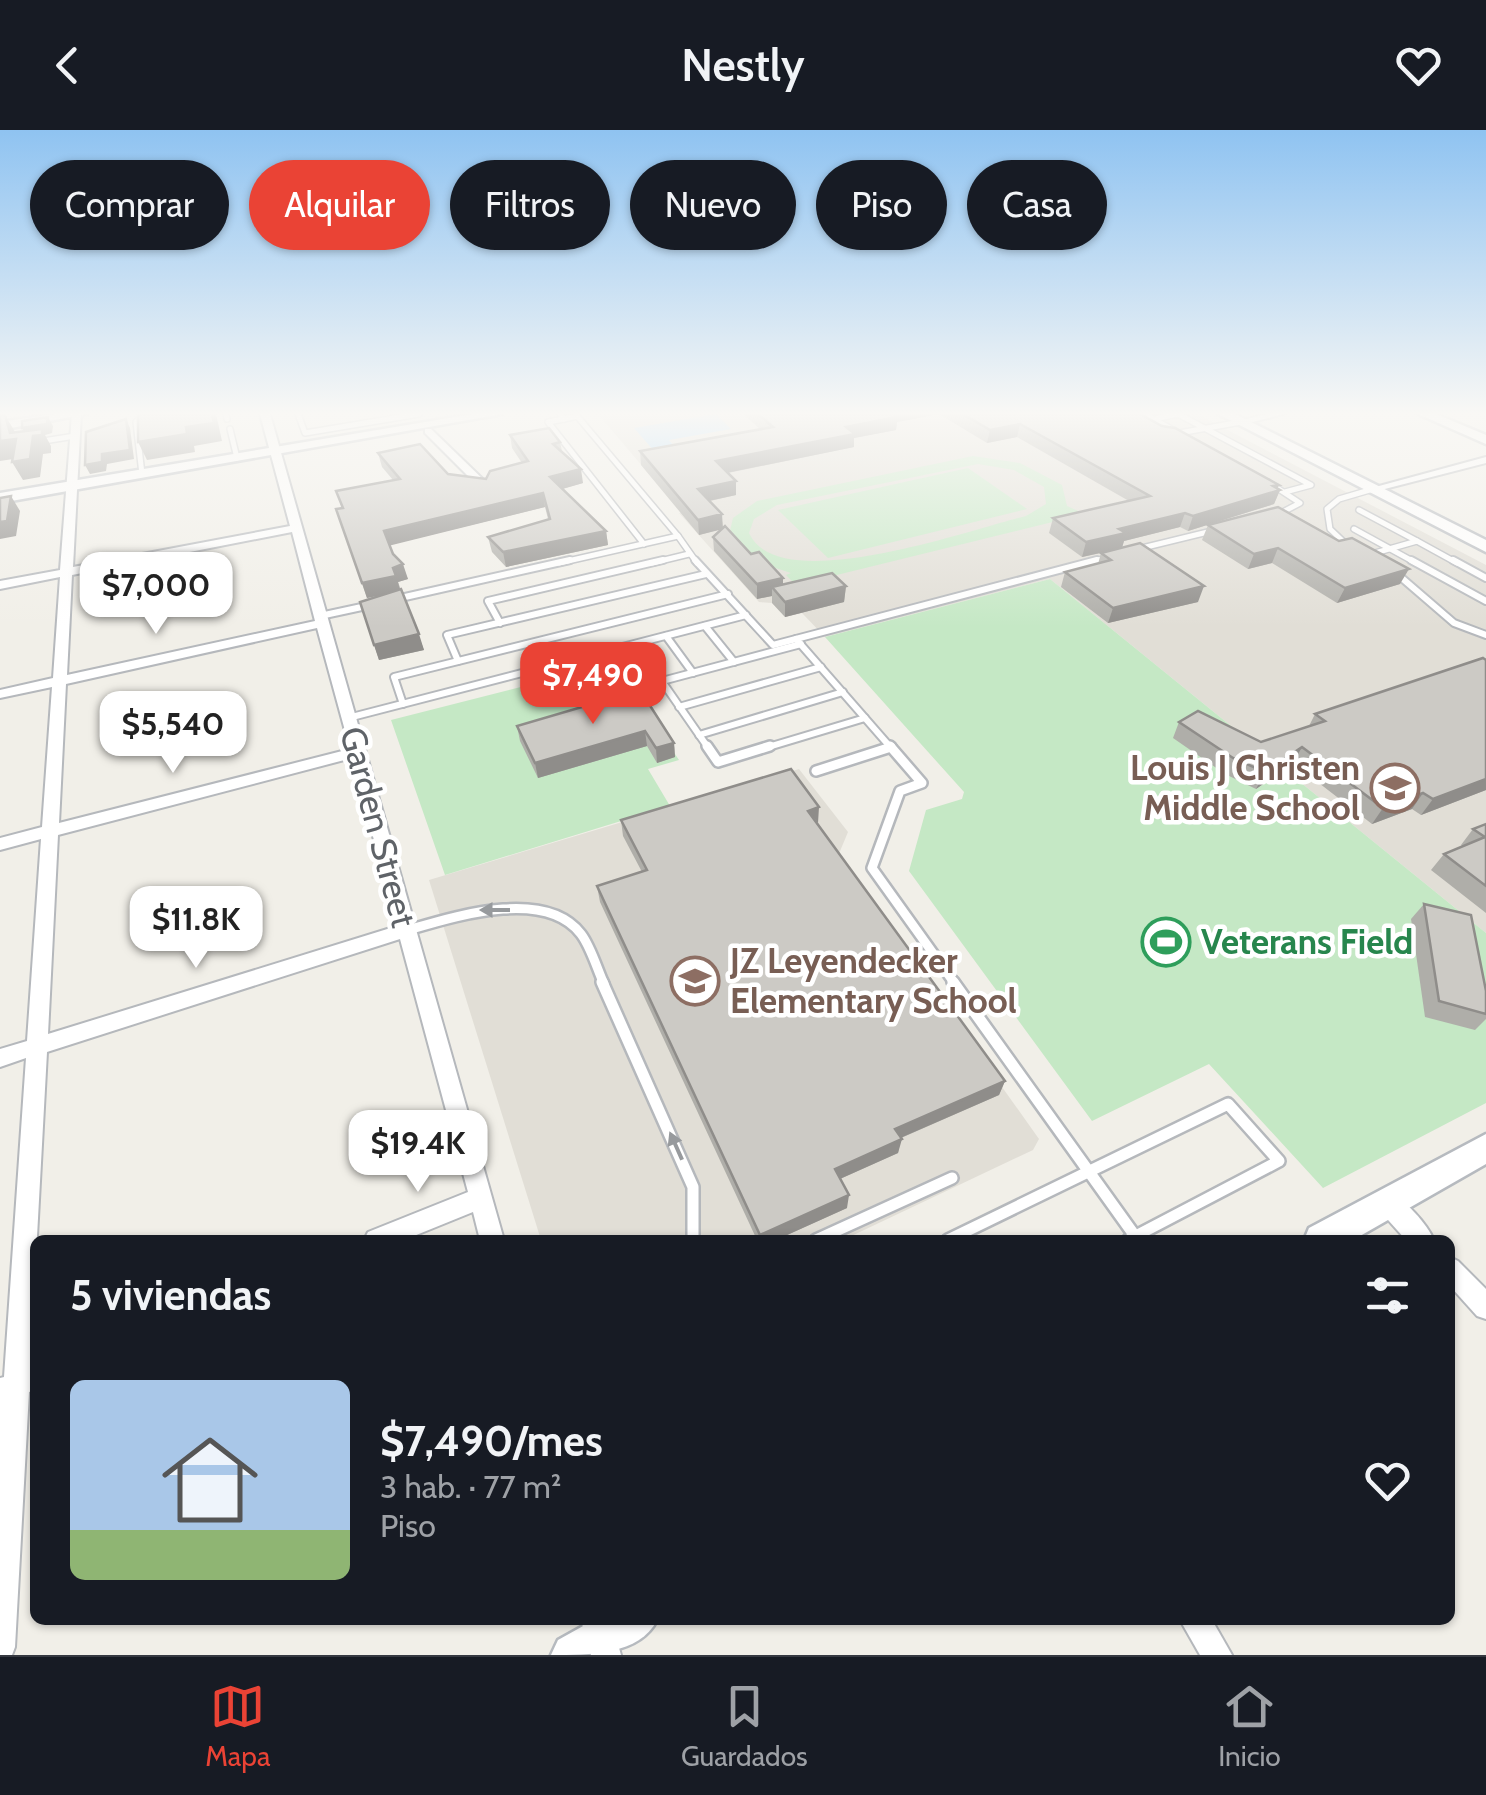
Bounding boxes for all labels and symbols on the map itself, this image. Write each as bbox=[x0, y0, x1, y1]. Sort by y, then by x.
pin: $7,000 bbox=[75, 552, 237, 637]
pin: $7,490 bbox=[512, 642, 674, 727]
pin: $5,540 bbox=[92, 691, 254, 776]
street label: Garden Street bbox=[331, 722, 426, 932]
place label: Louis J Christen Middle School bbox=[1130, 746, 1360, 829]
school or university icon: Louis J Christen Middle School bbox=[1369, 762, 1421, 814]
pin: $11.8K bbox=[115, 886, 277, 971]
one-way arrow bbox=[479, 902, 510, 918]
sports icon: Veterans Field bbox=[1140, 916, 1192, 968]
place label: Veterans Field bbox=[1201, 920, 1413, 963]
place label: JZ Leyendecker Elementary School bbox=[729, 939, 1017, 1022]
school or university icon: JZ Leyendecker Elementary School bbox=[669, 955, 721, 1007]
pin: $19.4K bbox=[337, 1110, 499, 1195]
one-way arrow bbox=[668, 1131, 684, 1161]

